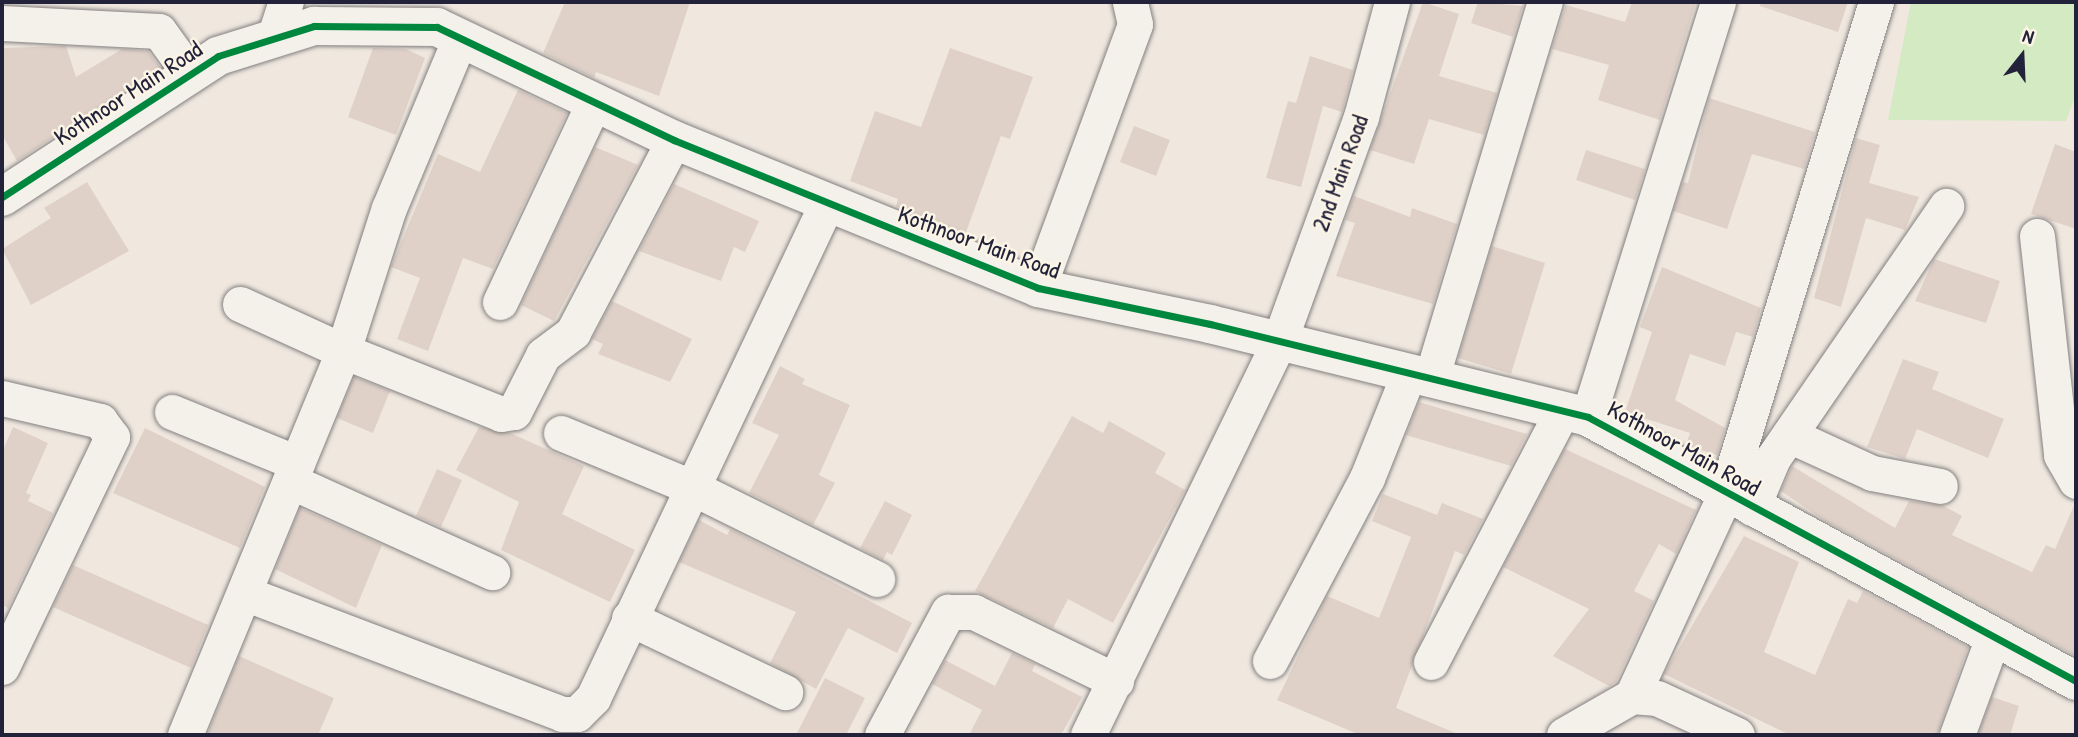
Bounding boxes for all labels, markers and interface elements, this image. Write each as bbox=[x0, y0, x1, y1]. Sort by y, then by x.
north arrow bbox=[1987, 21, 2057, 91]
text: N bbox=[2020, 22, 2037, 50]
street label: Kothnoor Main Road bbox=[49, 35, 207, 151]
street label: 2nd Main Road bbox=[1306, 111, 1374, 235]
street label: Kothnoor Main Road bbox=[894, 199, 1064, 285]
street label: Kothnoor Main Road bbox=[1603, 394, 1765, 502]

